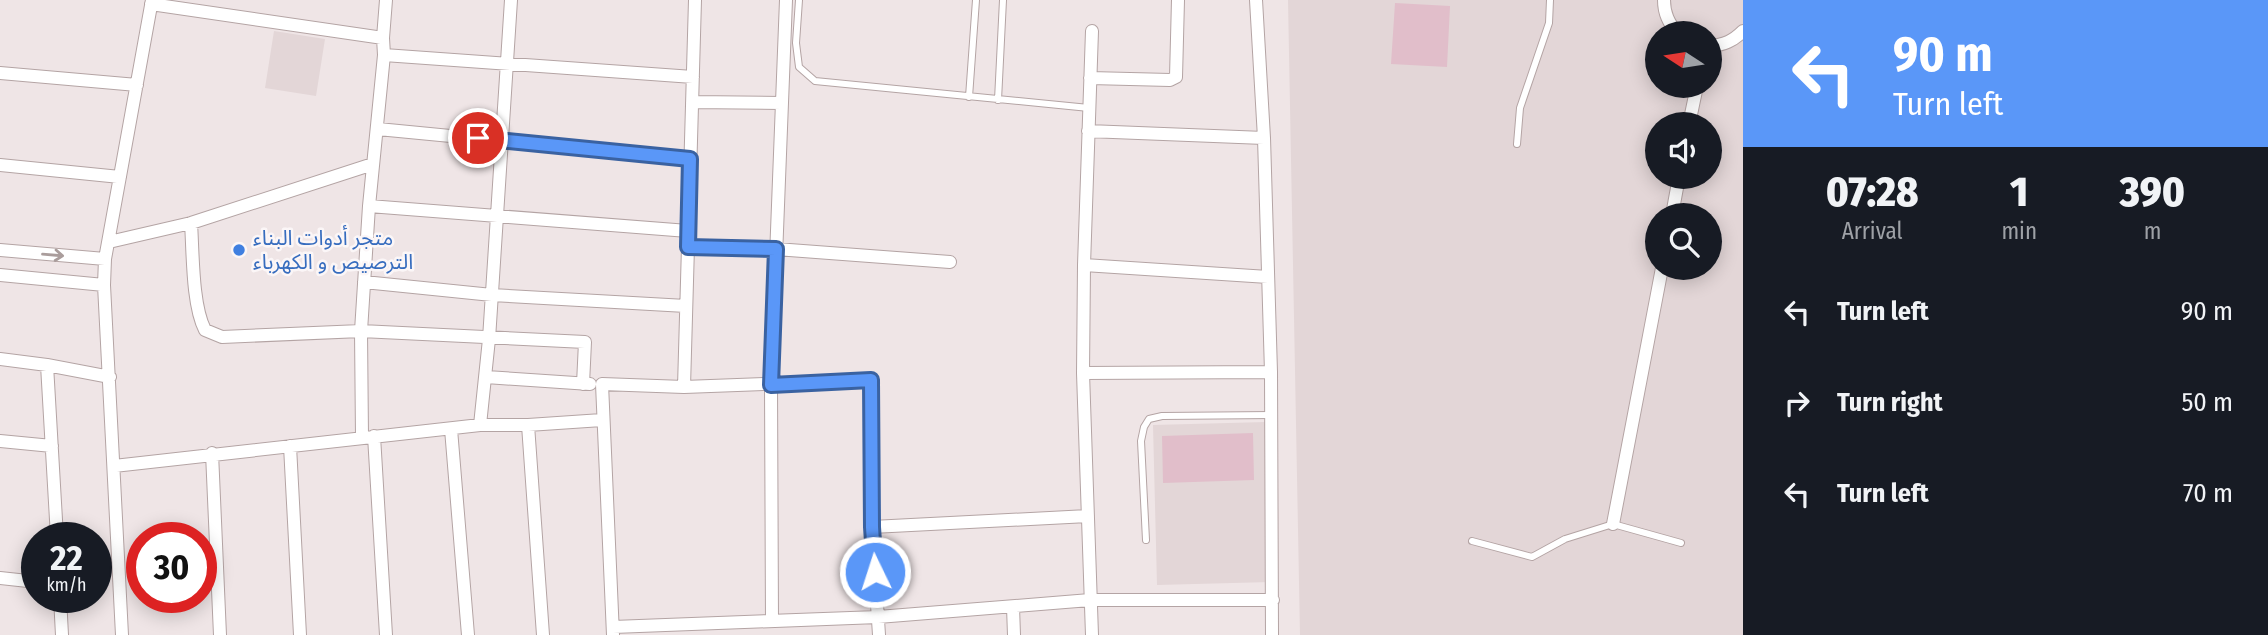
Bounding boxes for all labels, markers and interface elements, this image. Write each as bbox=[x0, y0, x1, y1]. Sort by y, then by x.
north arrow bbox=[1645, 21, 1722, 98]
map controls bbox=[1645, 21, 1722, 280]
text: 90 m bbox=[1893, 25, 1993, 84]
icon: left bbox=[1778, 28, 1869, 119]
text: Turn left bbox=[1893, 85, 2003, 123]
pin bbox=[448, 108, 508, 168]
button: sound bbox=[1645, 112, 1722, 189]
icon: arrive bbox=[459, 119, 497, 157]
text: 07:28 bbox=[1826, 167, 1919, 217]
text: 1 bbox=[2010, 167, 2028, 217]
text: 390 bbox=[2120, 167, 2185, 217]
button: search bbox=[1645, 203, 1722, 280]
text: Arrival bbox=[1842, 217, 1903, 245]
text: min bbox=[2001, 217, 2037, 245]
text: m bbox=[2144, 217, 2161, 245]
place label: متجر أدوات البناء الترصيص و الكهرباء bbox=[253, 225, 413, 275]
marker: متجر أدوات البناء الترصيص و الكهرباء bbox=[231, 242, 247, 258]
one-way arrow bbox=[41, 249, 63, 262]
icon: left bbox=[1778, 293, 1816, 331]
text: Turn left bbox=[1837, 296, 1929, 327]
text: 90 m bbox=[2181, 296, 2233, 327]
icon: right bbox=[1778, 384, 1816, 422]
text: Turn right bbox=[1837, 387, 1943, 418]
text: 50 m bbox=[2181, 387, 2233, 418]
icon: left bbox=[1778, 475, 1816, 513]
text: Turn left bbox=[1837, 478, 1929, 509]
text: 70 m bbox=[2183, 478, 2233, 509]
speed limit sign: 30 bbox=[126, 522, 217, 613]
position arrow bbox=[838, 535, 912, 609]
text: 22 bbox=[50, 537, 83, 579]
text: km/h bbox=[46, 574, 87, 596]

